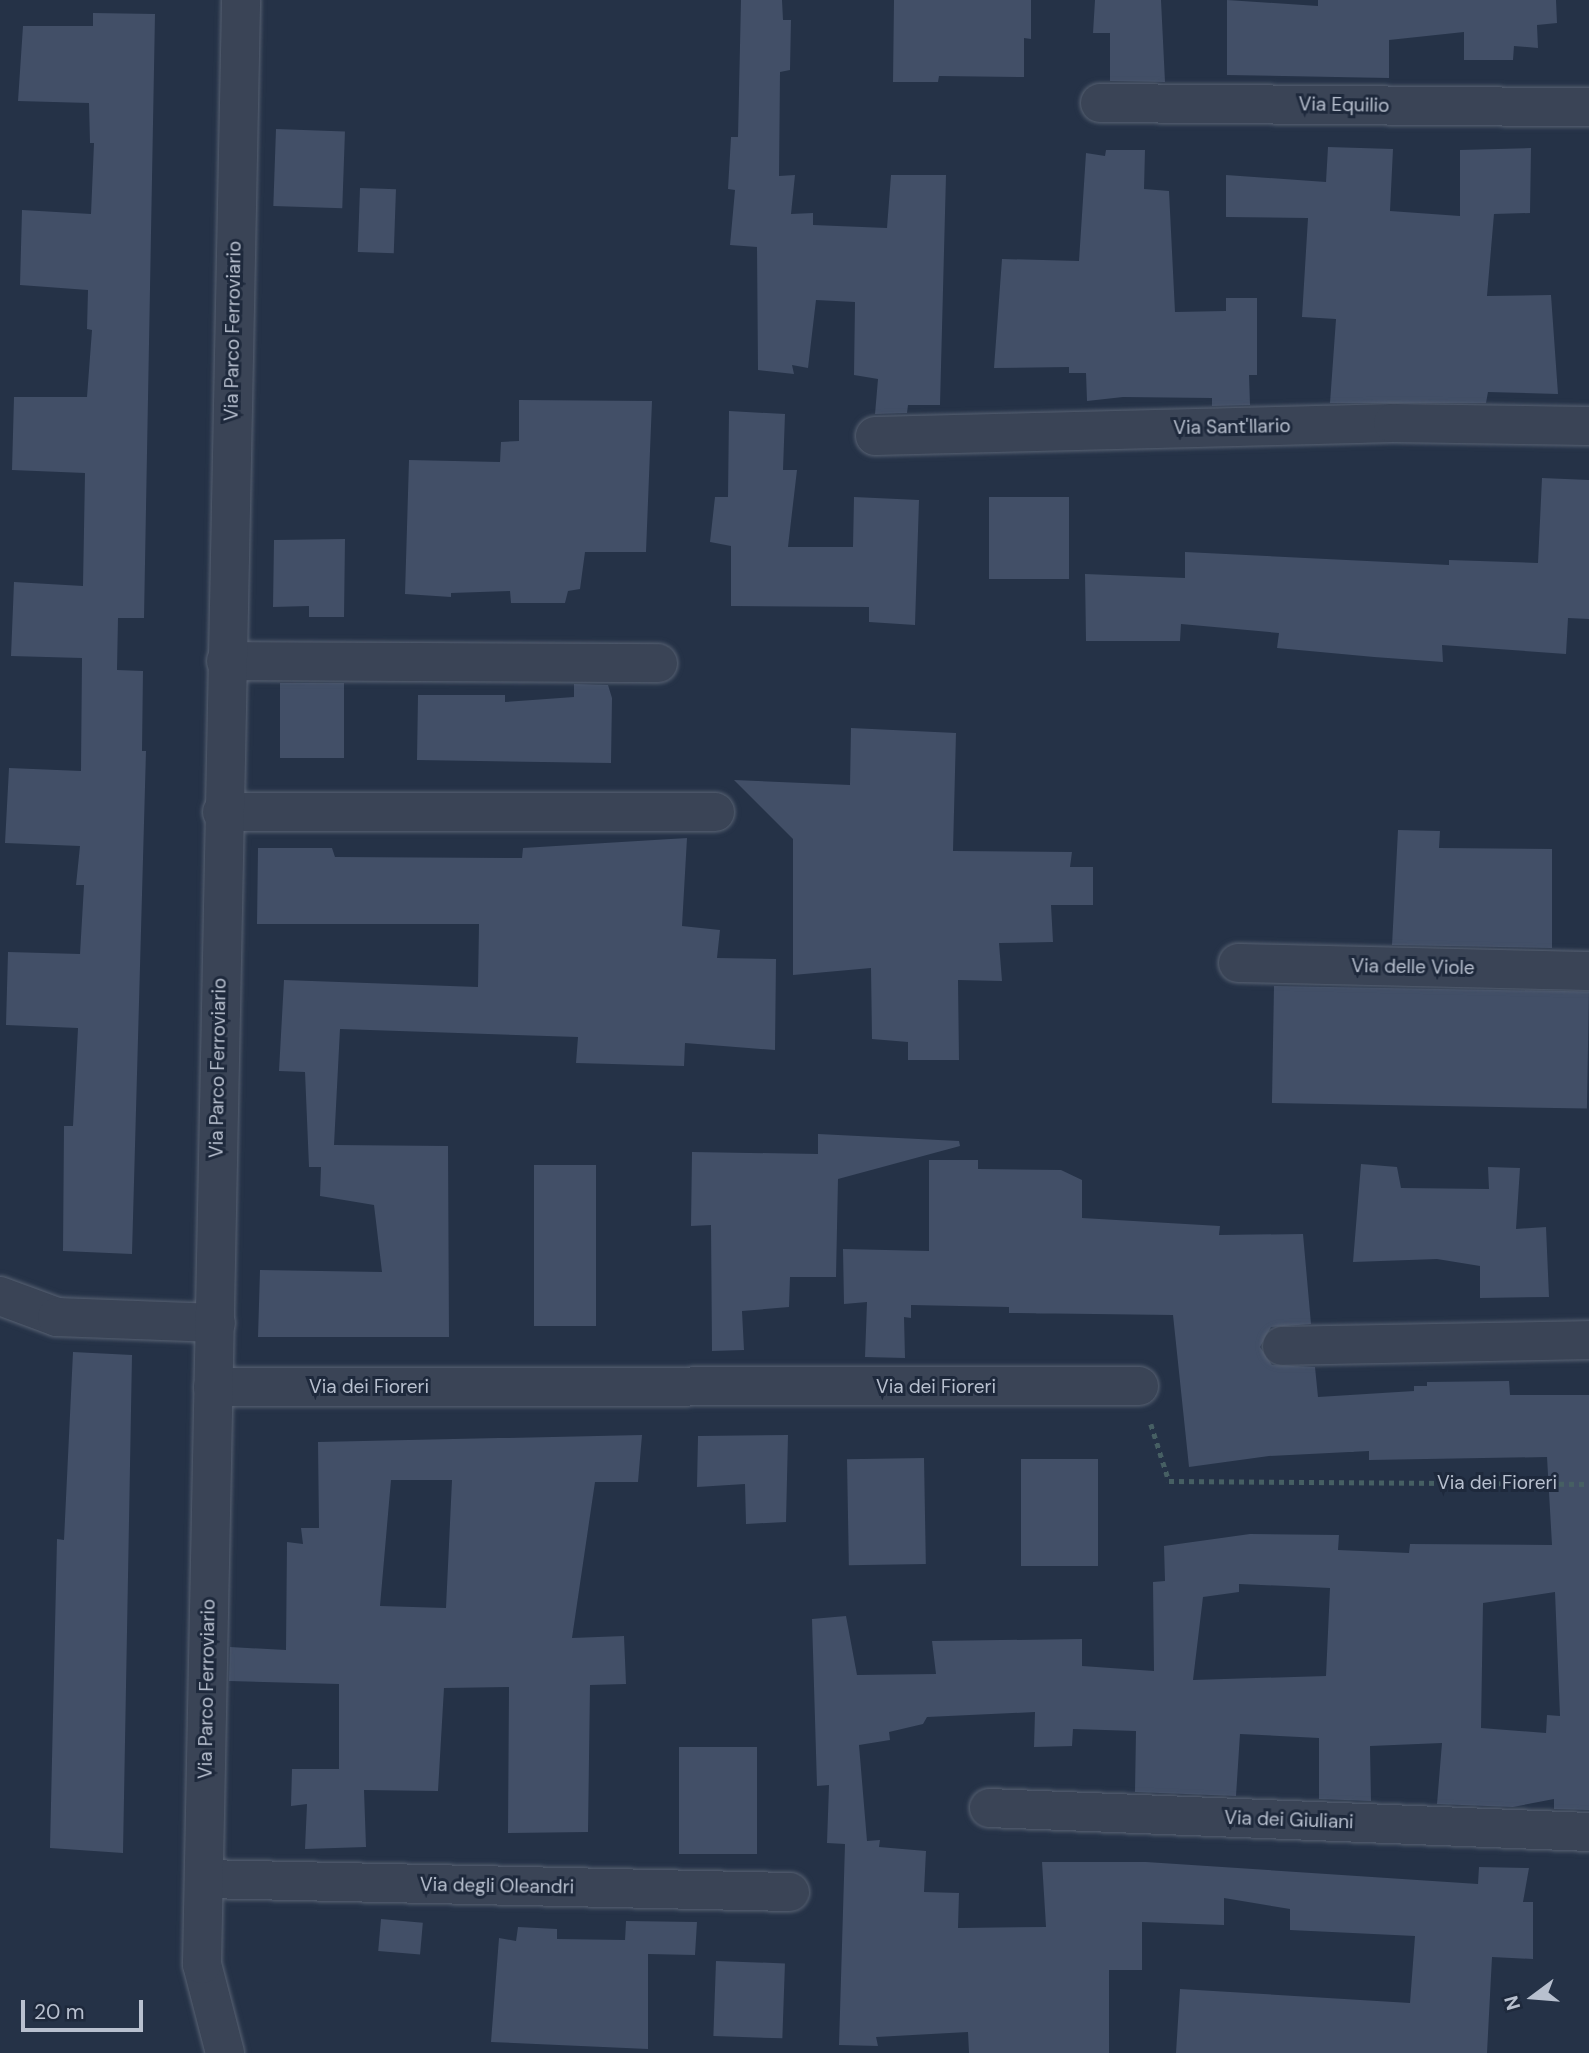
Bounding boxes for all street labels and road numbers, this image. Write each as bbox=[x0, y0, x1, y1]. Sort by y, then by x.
street label: Via Equilio bbox=[1298, 93, 1390, 117]
street label: Via Parco Ferroviario bbox=[220, 241, 246, 421]
street label: Via Sant'Ilario bbox=[1173, 415, 1291, 439]
street label: Via delle Viole bbox=[1351, 955, 1475, 979]
street label: Via Parco Ferroviario bbox=[205, 978, 231, 1158]
street label: Via dei Fioreri bbox=[309, 1376, 429, 1398]
street label: Via dei Fioreri bbox=[876, 1376, 996, 1398]
street label: Via dei Fioreri bbox=[1437, 1472, 1557, 1494]
street label: Via Parco Ferroviario bbox=[194, 1599, 220, 1779]
street label: Via dei Giuliani bbox=[1224, 1806, 1354, 1834]
street label: Via degli Oleandri bbox=[420, 1873, 574, 1899]

